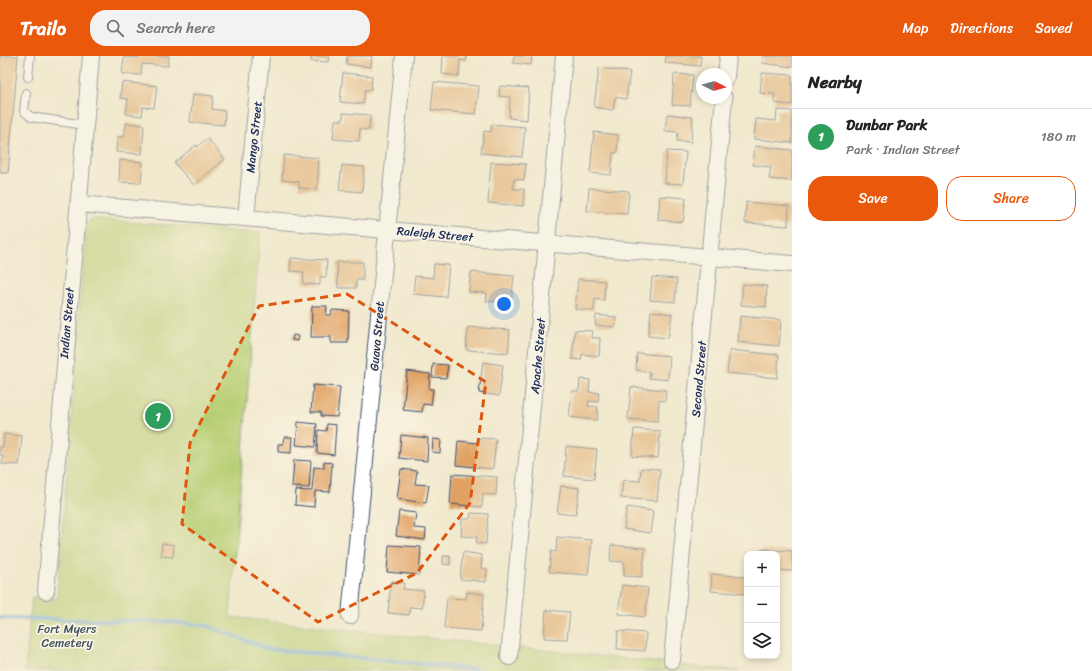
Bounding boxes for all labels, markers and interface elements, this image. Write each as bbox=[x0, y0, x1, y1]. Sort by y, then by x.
search box bbox=[90, 10, 370, 46]
text: Trailo bbox=[20, 12, 66, 45]
text: Search here bbox=[136, 15, 215, 41]
text: Map bbox=[902, 16, 928, 41]
text: Directions bbox=[950, 16, 1013, 41]
text: Saved bbox=[1035, 16, 1072, 41]
icon: search bbox=[104, 17, 126, 39]
text: Nearby bbox=[808, 67, 862, 97]
north arrow bbox=[696, 68, 732, 104]
street label: Mango Street bbox=[239, 100, 269, 174]
text: Dunbar Park bbox=[846, 112, 927, 138]
text: 1 bbox=[818, 125, 824, 148]
text: 180 m bbox=[1041, 125, 1076, 148]
text: Park · Indian Street bbox=[846, 138, 960, 161]
button: Save bbox=[808, 176, 938, 221]
button: Share bbox=[946, 176, 1076, 221]
street label: Raleigh Street bbox=[396, 220, 475, 248]
street label: Indian Street bbox=[53, 286, 81, 360]
your location bbox=[494, 294, 514, 314]
street label: Guava Street bbox=[363, 300, 391, 372]
street label: Apache Street bbox=[524, 316, 552, 396]
street label: Second Street bbox=[685, 339, 713, 418]
pin: 1 bbox=[145, 401, 171, 431]
map controls bbox=[744, 551, 780, 659]
button: + bbox=[744, 551, 780, 587]
button: − bbox=[744, 587, 780, 623]
park label: Fort Myers Cemetery bbox=[38, 618, 97, 654]
button: layers bbox=[744, 623, 780, 659]

